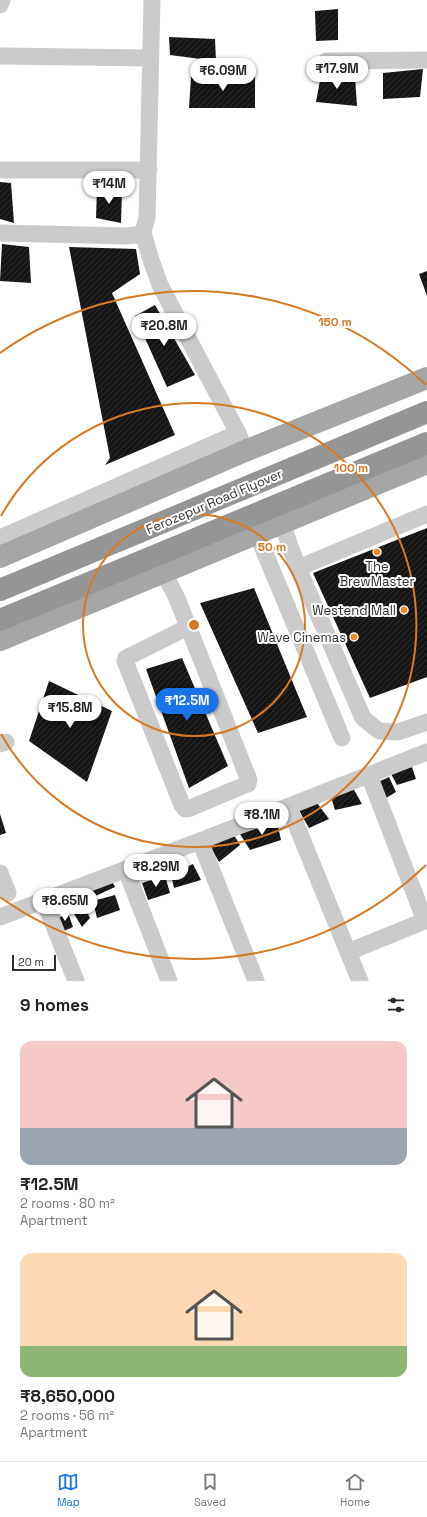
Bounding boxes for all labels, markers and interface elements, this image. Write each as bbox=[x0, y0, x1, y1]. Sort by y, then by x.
pin: ₹17.9M bbox=[304, 56, 370, 90]
pin: ₹6.09M bbox=[190, 58, 256, 92]
text: ₹17.9M bbox=[315, 60, 359, 77]
text: ₹6.09M bbox=[199, 62, 247, 79]
pin: ₹14M bbox=[85, 171, 133, 205]
text: ₹14M bbox=[92, 175, 126, 192]
pin: ₹20.8M bbox=[131, 313, 197, 347]
text: 150 m bbox=[318, 314, 352, 330]
text: ₹20.8M bbox=[140, 317, 188, 334]
text: 100 m bbox=[334, 460, 368, 476]
street label: Ferozepur Road Flyover bbox=[143, 465, 285, 538]
text: 50 m bbox=[258, 539, 286, 555]
marker: The BrewMaster bbox=[372, 547, 382, 557]
place label: The BrewMaster bbox=[340, 558, 415, 590]
place label: Westend Mall bbox=[312, 602, 396, 619]
marker: Westend Mall bbox=[399, 605, 409, 615]
centre of rings bbox=[187, 618, 201, 632]
place label: Wave Cinemas bbox=[257, 629, 346, 646]
marker: Wave Cinemas bbox=[349, 632, 359, 642]
pin: ₹12.5M bbox=[154, 688, 220, 722]
text: ₹12.5M bbox=[165, 692, 209, 709]
pin: ₹15.8M bbox=[37, 695, 103, 729]
text: ₹15.8M bbox=[48, 699, 92, 716]
pin: ₹8.1M bbox=[234, 802, 290, 836]
text: ₹8.1M bbox=[244, 806, 280, 823]
pin: ₹8.29M bbox=[123, 854, 189, 888]
text: ₹8.29M bbox=[133, 858, 179, 875]
pin: ₹8.65M bbox=[32, 888, 98, 922]
text: ₹8.65M bbox=[42, 892, 88, 909]
scale bar bbox=[12, 953, 56, 972]
text: 20 m bbox=[18, 955, 44, 969]
text: 9 homes bbox=[20, 994, 89, 1016]
icon: filters bbox=[385, 994, 407, 1016]
icon: home bbox=[178, 1067, 250, 1139]
text: ₹12.5M bbox=[20, 1173, 79, 1195]
text: 2 rooms · 80 m² bbox=[20, 1195, 115, 1212]
text: Apartment bbox=[20, 1212, 88, 1229]
icon: home bbox=[178, 1279, 250, 1351]
text: ₹8,650,000 bbox=[20, 1385, 115, 1407]
text: 2 rooms · 56 m² bbox=[20, 1407, 114, 1424]
text: Apartment bbox=[20, 1424, 88, 1441]
tab: Map bbox=[57, 1471, 80, 1509]
tab: Saved bbox=[194, 1471, 226, 1509]
tab: Home bbox=[340, 1471, 370, 1509]

